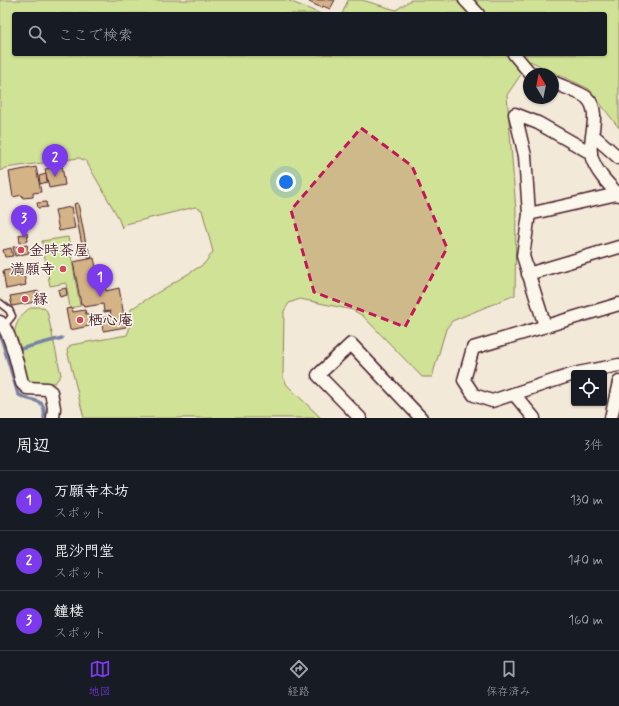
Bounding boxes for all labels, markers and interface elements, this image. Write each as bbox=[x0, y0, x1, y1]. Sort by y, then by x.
search box bbox=[12, 12, 607, 56]
icon: search bbox=[26, 23, 48, 45]
text: ここで検索 bbox=[58, 26, 133, 46]
north arrow bbox=[523, 68, 559, 104]
pin: 2 bbox=[42, 144, 68, 177]
your location bbox=[276, 172, 296, 192]
pin: 3 bbox=[11, 205, 37, 238]
place label: 金時茶屋 bbox=[29, 241, 89, 261]
marker: 金時茶屋 bbox=[16, 245, 26, 255]
place label: 満願寺 bbox=[10, 260, 55, 280]
marker: 満願寺 bbox=[58, 264, 68, 274]
pin: 1 bbox=[87, 264, 113, 297]
place label: 縁 bbox=[33, 290, 48, 310]
marker: 縁 bbox=[20, 294, 30, 304]
place label: 栖心庵 bbox=[88, 311, 133, 331]
marker: 栖心庵 bbox=[75, 315, 85, 325]
map controls bbox=[571, 370, 607, 406]
button: locate bbox=[571, 370, 607, 406]
text: 周辺 bbox=[16, 435, 50, 457]
text: 3件 bbox=[584, 437, 603, 454]
text: 万願寺本坊 bbox=[54, 482, 129, 502]
text: 1 bbox=[26, 492, 32, 509]
text: 130 m bbox=[570, 492, 603, 509]
text: スポット bbox=[54, 505, 106, 522]
text: 毘沙門堂 bbox=[54, 542, 114, 562]
text: 2 bbox=[26, 552, 32, 569]
text: 140 m bbox=[568, 552, 603, 569]
text: スポット bbox=[54, 565, 106, 582]
text: 鐘楼 bbox=[54, 602, 84, 622]
text: 3 bbox=[26, 612, 32, 629]
text: 160 m bbox=[568, 612, 603, 629]
text: スポット bbox=[54, 625, 106, 642]
tab: 地図 bbox=[89, 658, 111, 699]
tab: 経路 bbox=[288, 658, 310, 699]
tab: 保存済み bbox=[487, 658, 531, 699]

